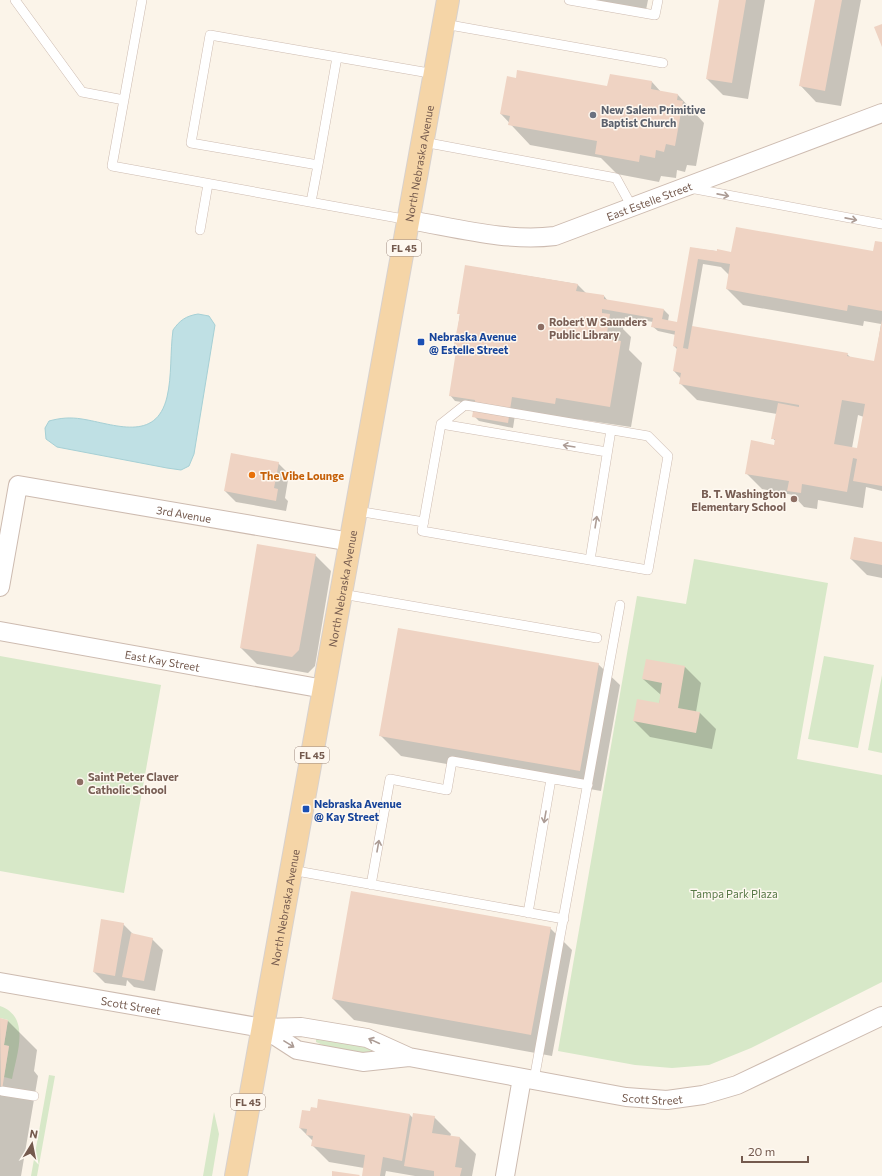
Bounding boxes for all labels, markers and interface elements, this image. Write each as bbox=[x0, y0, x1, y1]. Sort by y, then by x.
place label: New Salem Primitive Baptist Church bbox=[601, 103, 706, 129]
street label: North Nebraska Avenue bbox=[402, 104, 435, 223]
marker: New Salem Primitive Baptist Church bbox=[588, 110, 598, 120]
street label: East Estelle Street bbox=[605, 178, 694, 223]
one-way arrow bbox=[716, 191, 729, 199]
one-way arrow bbox=[844, 215, 857, 223]
road number: FL 45 bbox=[387, 240, 421, 256]
place label: Robert W Saunders Public Library bbox=[549, 315, 647, 341]
marker: Robert W Saunders Public Library bbox=[536, 322, 546, 332]
place label: Nebraska Avenue @ Estelle Street bbox=[429, 330, 517, 356]
marker: Nebraska Avenue @ Estelle Street bbox=[416, 337, 426, 347]
one-way arrow bbox=[563, 441, 576, 449]
place label: The Vibe Lounge bbox=[260, 469, 344, 482]
marker: The Vibe Lounge bbox=[247, 470, 257, 480]
place label: B. T. Washington Elementary School bbox=[691, 487, 786, 513]
marker: B. T. Washington Elementary School bbox=[789, 494, 799, 504]
street label: 3rd Avenue bbox=[155, 502, 213, 525]
one-way arrow bbox=[592, 515, 600, 528]
street label: North Nebraska Avenue bbox=[325, 529, 359, 648]
street label: East Kay Street bbox=[124, 647, 201, 673]
road number: FL 45 bbox=[295, 747, 329, 763]
place label: Saint Peter Claver Catholic School bbox=[88, 770, 179, 796]
marker: Saint Peter Claver Catholic School bbox=[75, 777, 85, 787]
place label: Nebraska Avenue @ Kay Street bbox=[314, 797, 402, 823]
marker: Nebraska Avenue @ Kay Street bbox=[301, 804, 311, 814]
one-way arrow bbox=[540, 810, 548, 823]
one-way arrow bbox=[375, 840, 383, 853]
street label: North Nebraska Avenue bbox=[268, 848, 301, 967]
park label: Tampa Park Plaza bbox=[690, 887, 778, 900]
street label: Scott Street bbox=[100, 993, 162, 1017]
one-way arrow bbox=[368, 1037, 380, 1044]
one-way arrow bbox=[283, 1040, 294, 1048]
street label: Scott Street bbox=[621, 1090, 684, 1107]
road number: FL 45 bbox=[231, 1094, 265, 1110]
north arrow bbox=[12, 1124, 52, 1164]
text: N bbox=[29, 1127, 39, 1141]
scale bar bbox=[742, 1138, 808, 1164]
text: 20 m bbox=[748, 1144, 775, 1158]

